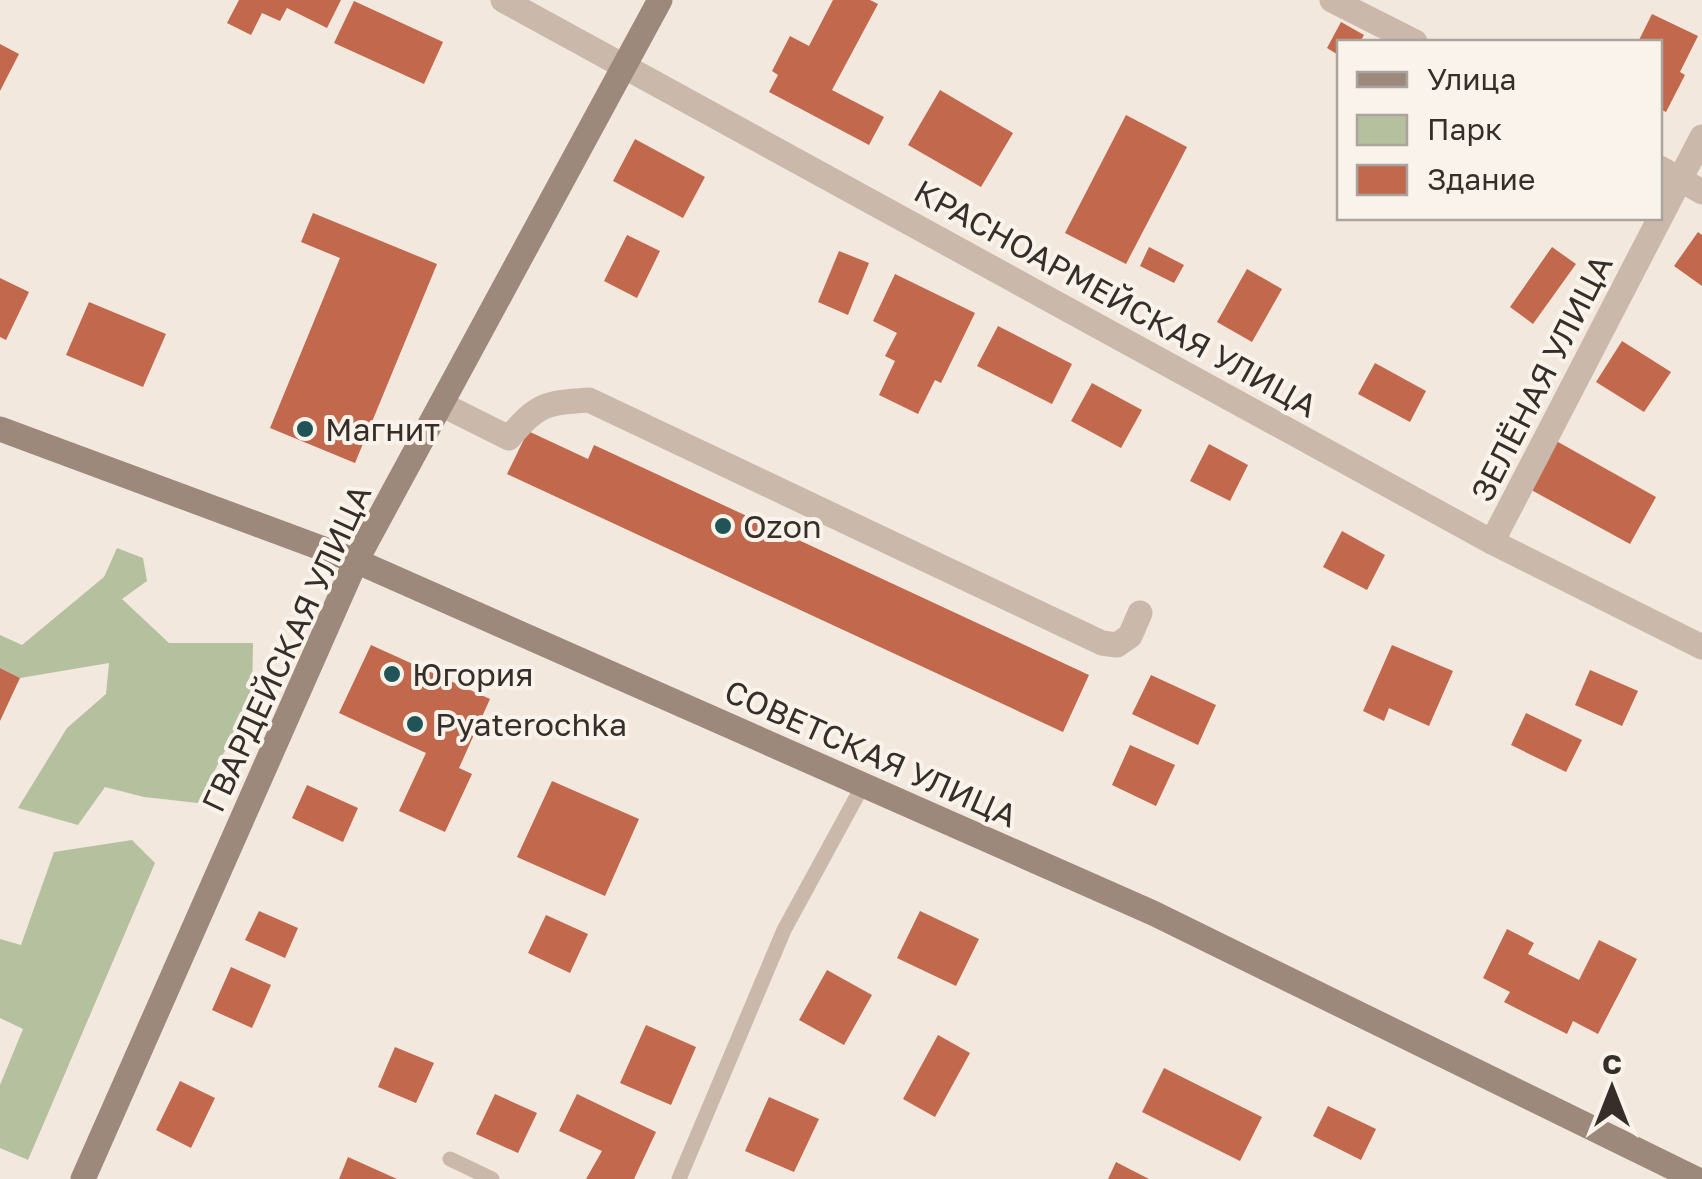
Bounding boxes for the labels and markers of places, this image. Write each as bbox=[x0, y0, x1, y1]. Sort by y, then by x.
place label: Магнит bbox=[325, 410, 440, 448]
marker: Магнит bbox=[294, 418, 316, 440]
place label: Ozon bbox=[743, 507, 822, 545]
marker: Ozon bbox=[712, 515, 734, 537]
place label: Югория bbox=[412, 655, 533, 693]
marker: Югория bbox=[381, 663, 403, 685]
place label: Pyaterochka bbox=[435, 705, 627, 743]
marker: Pyaterochka bbox=[404, 713, 426, 735]

